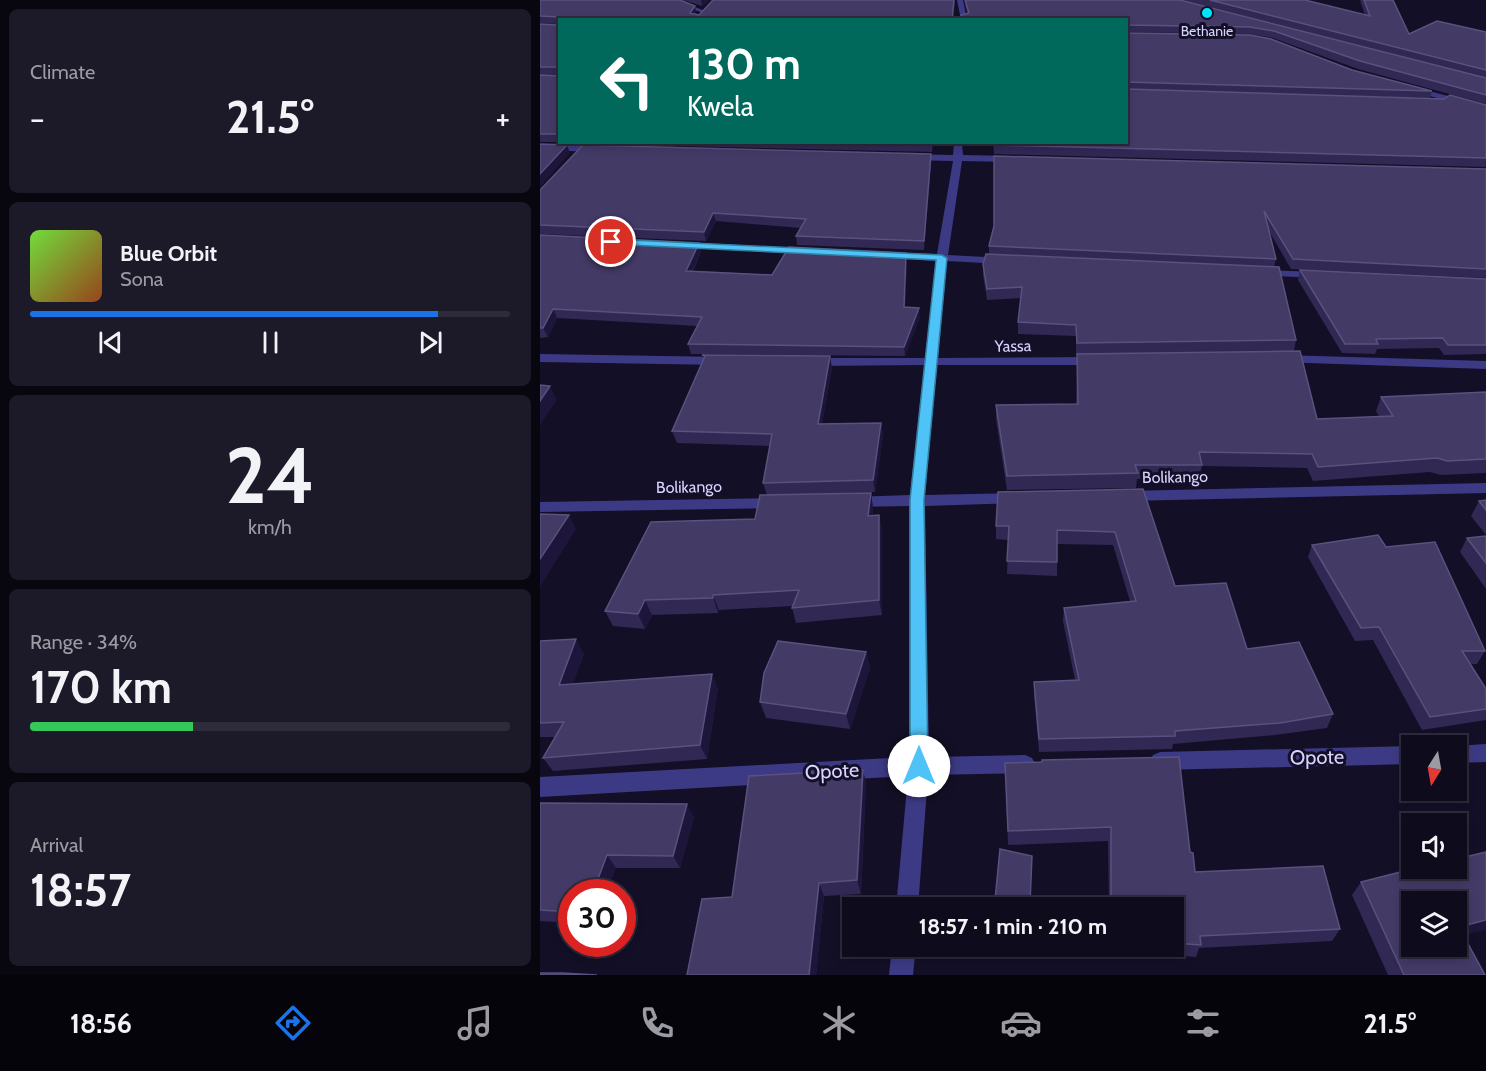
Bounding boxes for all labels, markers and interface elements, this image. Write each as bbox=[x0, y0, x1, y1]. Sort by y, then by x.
marker: Bethanie bbox=[1200, 6, 1214, 20]
place label: Bethanie bbox=[1181, 22, 1233, 40]
text: 130 m bbox=[687, 38, 801, 90]
icon: left bbox=[588, 42, 666, 120]
text: Climate bbox=[30, 60, 95, 84]
text: 21.5° bbox=[226, 90, 314, 144]
text: Kwela bbox=[687, 90, 754, 123]
text: − bbox=[30, 98, 45, 138]
text: + bbox=[495, 98, 510, 138]
pin bbox=[585, 216, 636, 267]
icon: arrive bbox=[594, 225, 627, 258]
text: Blue Orbit bbox=[120, 240, 217, 267]
text: Sona bbox=[120, 267, 163, 291]
icon: previous bbox=[94, 326, 127, 359]
icon: pause bbox=[254, 326, 287, 359]
icon: next bbox=[414, 326, 447, 359]
street label: Yassa bbox=[994, 336, 1032, 356]
text: 24 bbox=[225, 428, 315, 523]
street label: Bolikango bbox=[1142, 467, 1208, 487]
street label: Bolikango bbox=[656, 477, 722, 497]
text: km/h bbox=[248, 515, 292, 539]
text: Range · 34% bbox=[30, 630, 137, 654]
text: 170 km bbox=[30, 660, 172, 714]
position arrow bbox=[887, 734, 951, 798]
north arrow bbox=[1401, 735, 1467, 801]
map controls bbox=[1401, 735, 1467, 957]
street label: Opote bbox=[1290, 745, 1344, 769]
street label: Opote bbox=[804, 758, 860, 784]
button: sound bbox=[1401, 813, 1467, 879]
text: Arrival bbox=[30, 833, 83, 857]
text: 18:57 bbox=[30, 863, 131, 917]
speed limit sign: 30 bbox=[558, 879, 636, 957]
button: layers bbox=[1401, 891, 1467, 957]
text: 18:57 · 1 min · 210 m bbox=[919, 913, 1107, 940]
icon: directions bbox=[272, 1002, 314, 1044]
icon: music bbox=[454, 1002, 496, 1044]
icon: phone bbox=[636, 1002, 678, 1044]
icon: climate bbox=[818, 1002, 860, 1044]
icon: car bbox=[1000, 1002, 1042, 1044]
icon: filters bbox=[1182, 1002, 1224, 1044]
text: 18:56 bbox=[70, 1007, 132, 1040]
text: 21.5° bbox=[1363, 1007, 1416, 1040]

